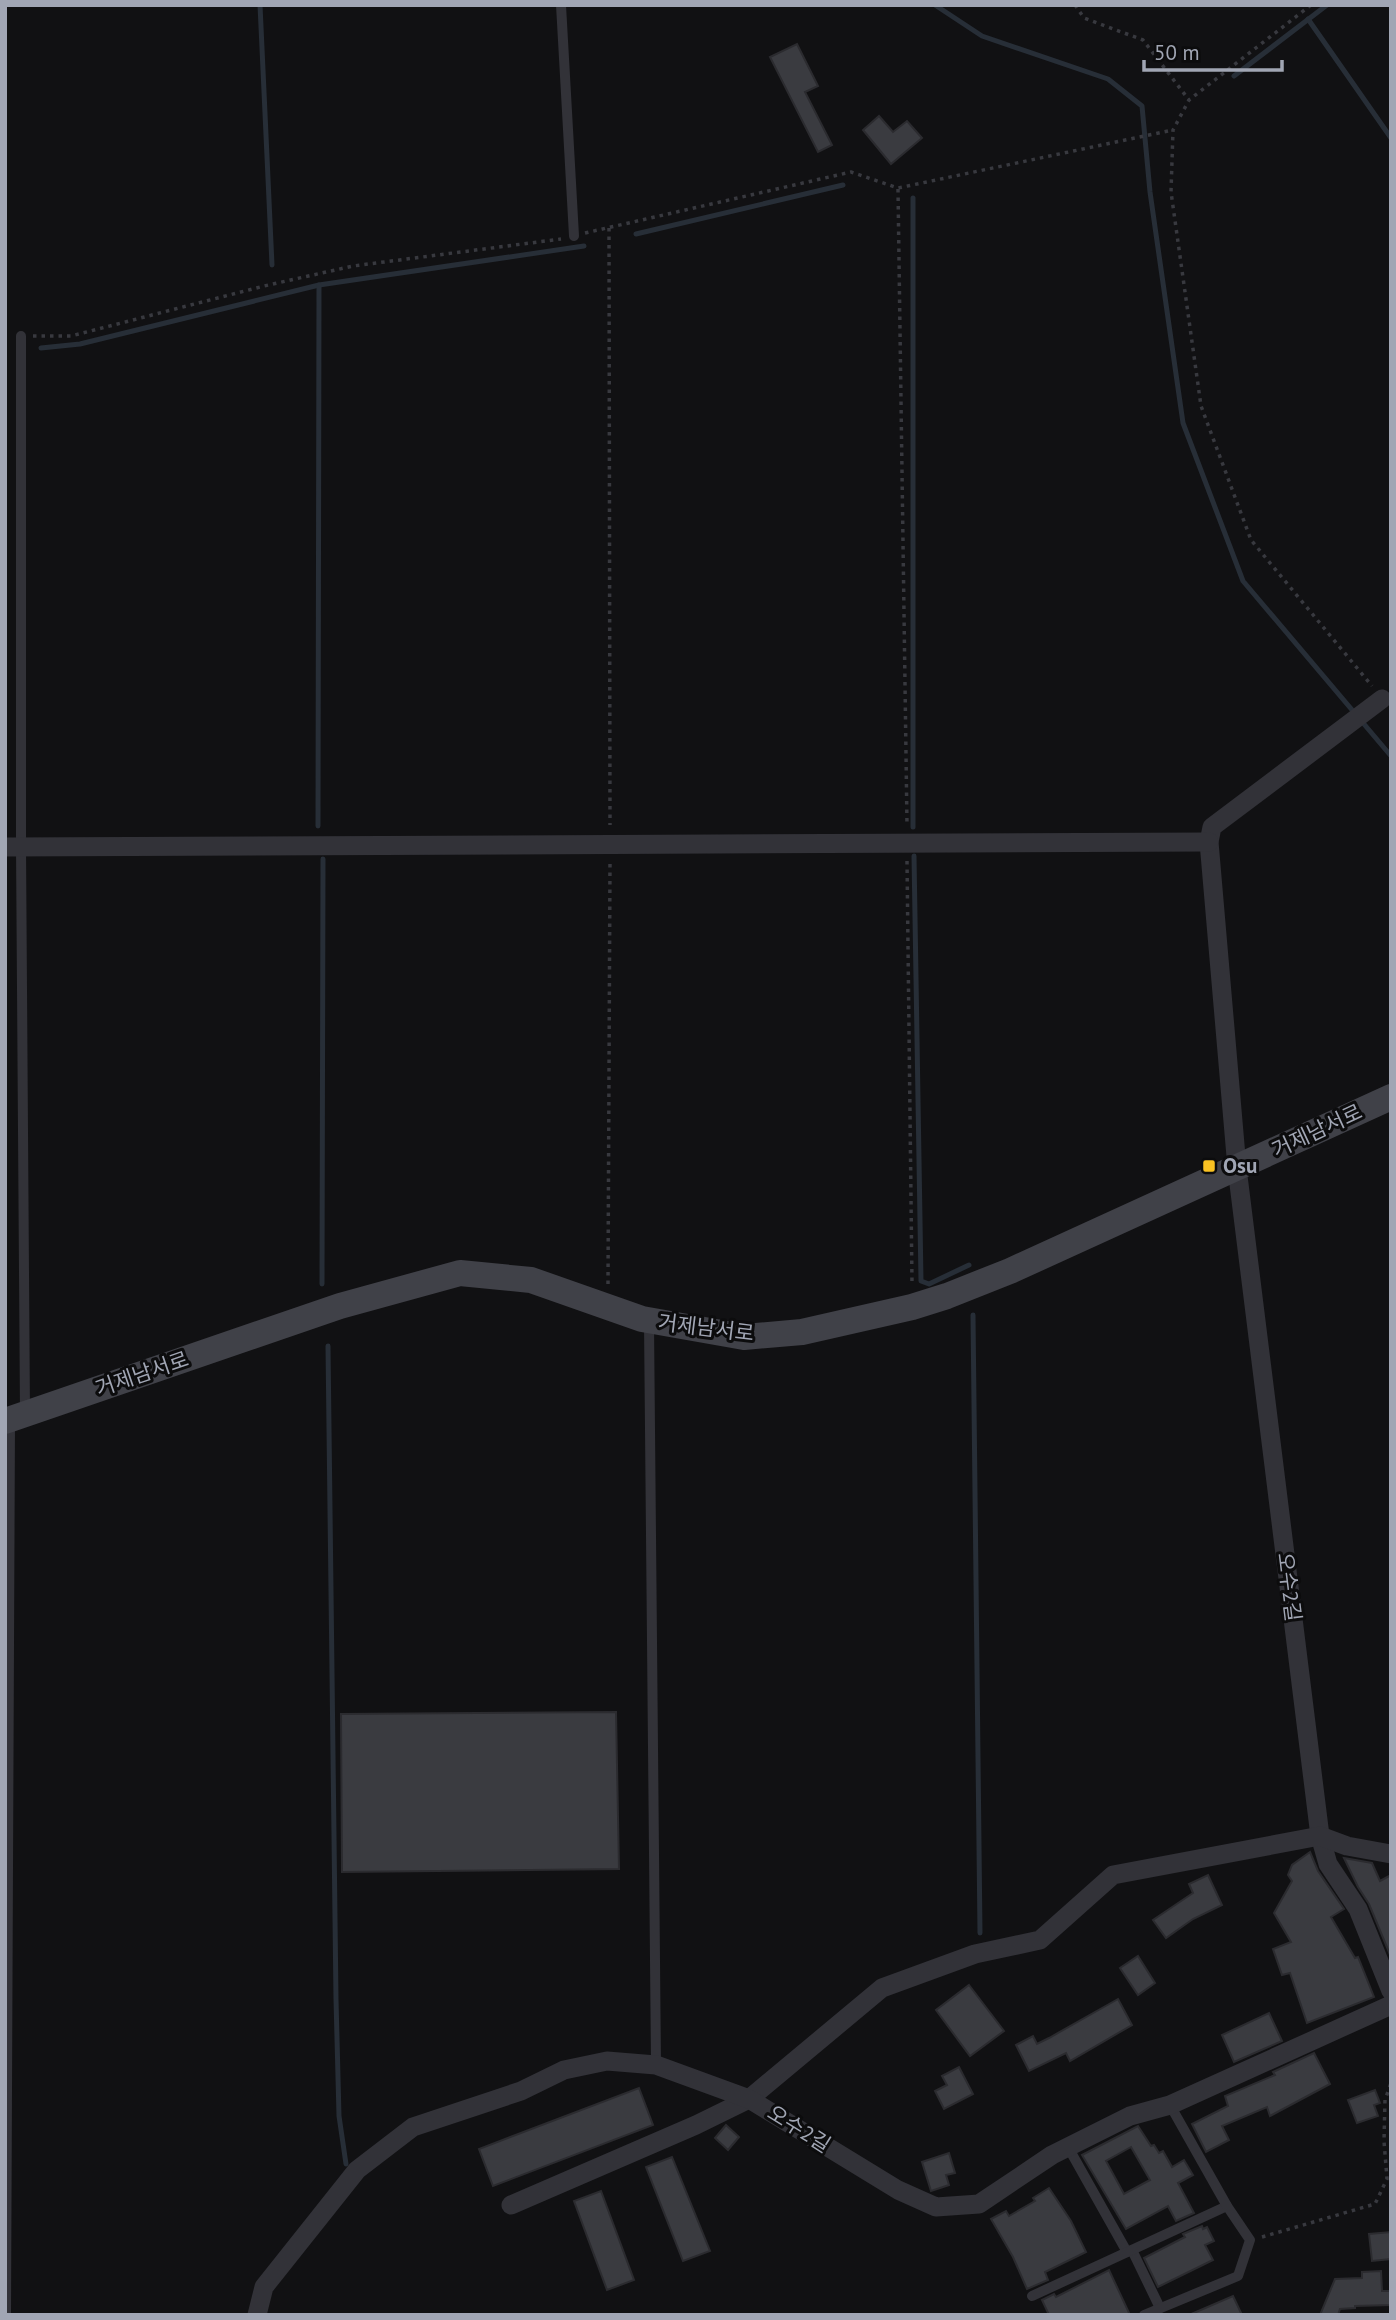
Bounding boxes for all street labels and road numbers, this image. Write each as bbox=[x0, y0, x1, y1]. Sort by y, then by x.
street label: 거제남서로 bbox=[1267, 1098, 1366, 1163]
street label: 거제남서로 bbox=[656, 1308, 756, 1347]
street label: 거제남서로 bbox=[92, 1345, 192, 1402]
street label: 오수2길 bbox=[1272, 1551, 1307, 1623]
street label: 오수2길 bbox=[763, 2099, 836, 2158]

